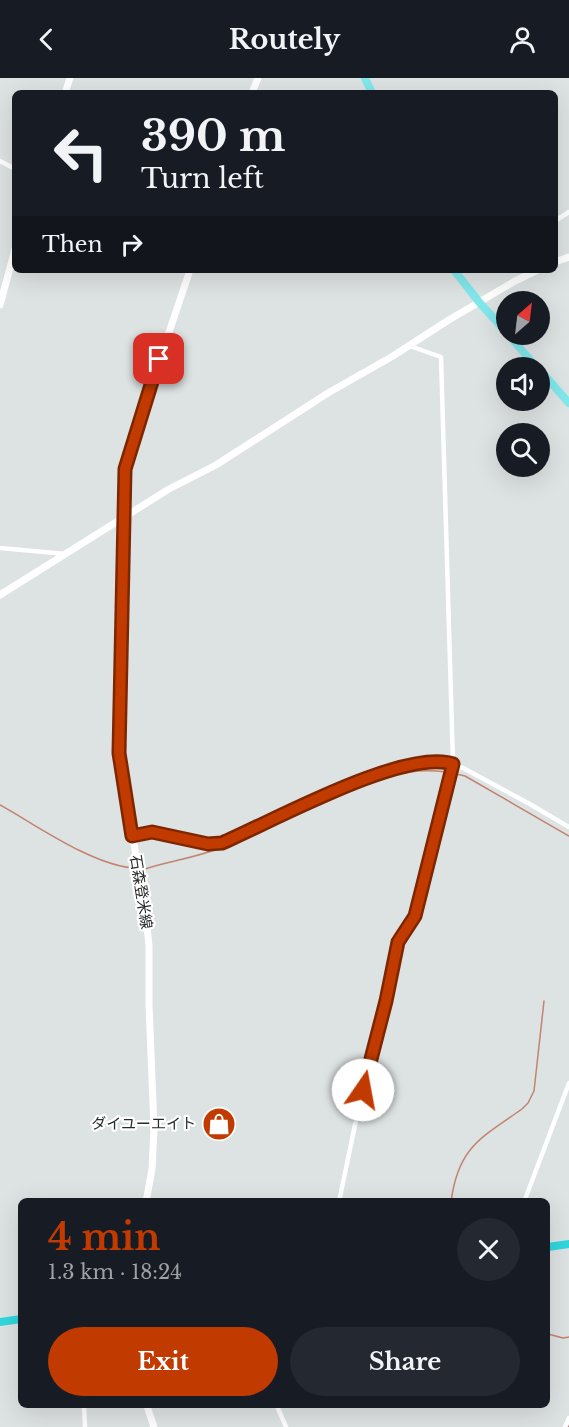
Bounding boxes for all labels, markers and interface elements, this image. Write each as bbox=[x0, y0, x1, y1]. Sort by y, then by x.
icon: back bbox=[30, 23, 63, 56]
text: Routely bbox=[229, 23, 340, 56]
icon: person bbox=[506, 23, 539, 56]
text: 390 m bbox=[141, 110, 285, 162]
icon: left bbox=[42, 114, 120, 192]
text: Turn left bbox=[141, 162, 264, 195]
icon: right bbox=[115, 228, 148, 261]
text: Then bbox=[42, 231, 103, 258]
north arrow bbox=[496, 291, 550, 345]
map controls bbox=[496, 291, 550, 477]
pin bbox=[133, 333, 184, 384]
icon: arrive bbox=[142, 342, 175, 375]
button: sound bbox=[496, 357, 550, 411]
button: search bbox=[496, 423, 550, 477]
street label: 石森登米線 bbox=[126, 853, 157, 930]
position arrow bbox=[331, 1058, 395, 1122]
shop icon: ダイユーエイト bbox=[201, 1106, 237, 1142]
place label: ダイユーエイト bbox=[91, 1114, 196, 1133]
text: 4 min bbox=[48, 1215, 160, 1260]
button: close bbox=[457, 1218, 520, 1281]
text: 1.3 km · 18:24 bbox=[48, 1260, 182, 1284]
button: Exit bbox=[48, 1327, 278, 1396]
button: Share bbox=[290, 1327, 520, 1396]

